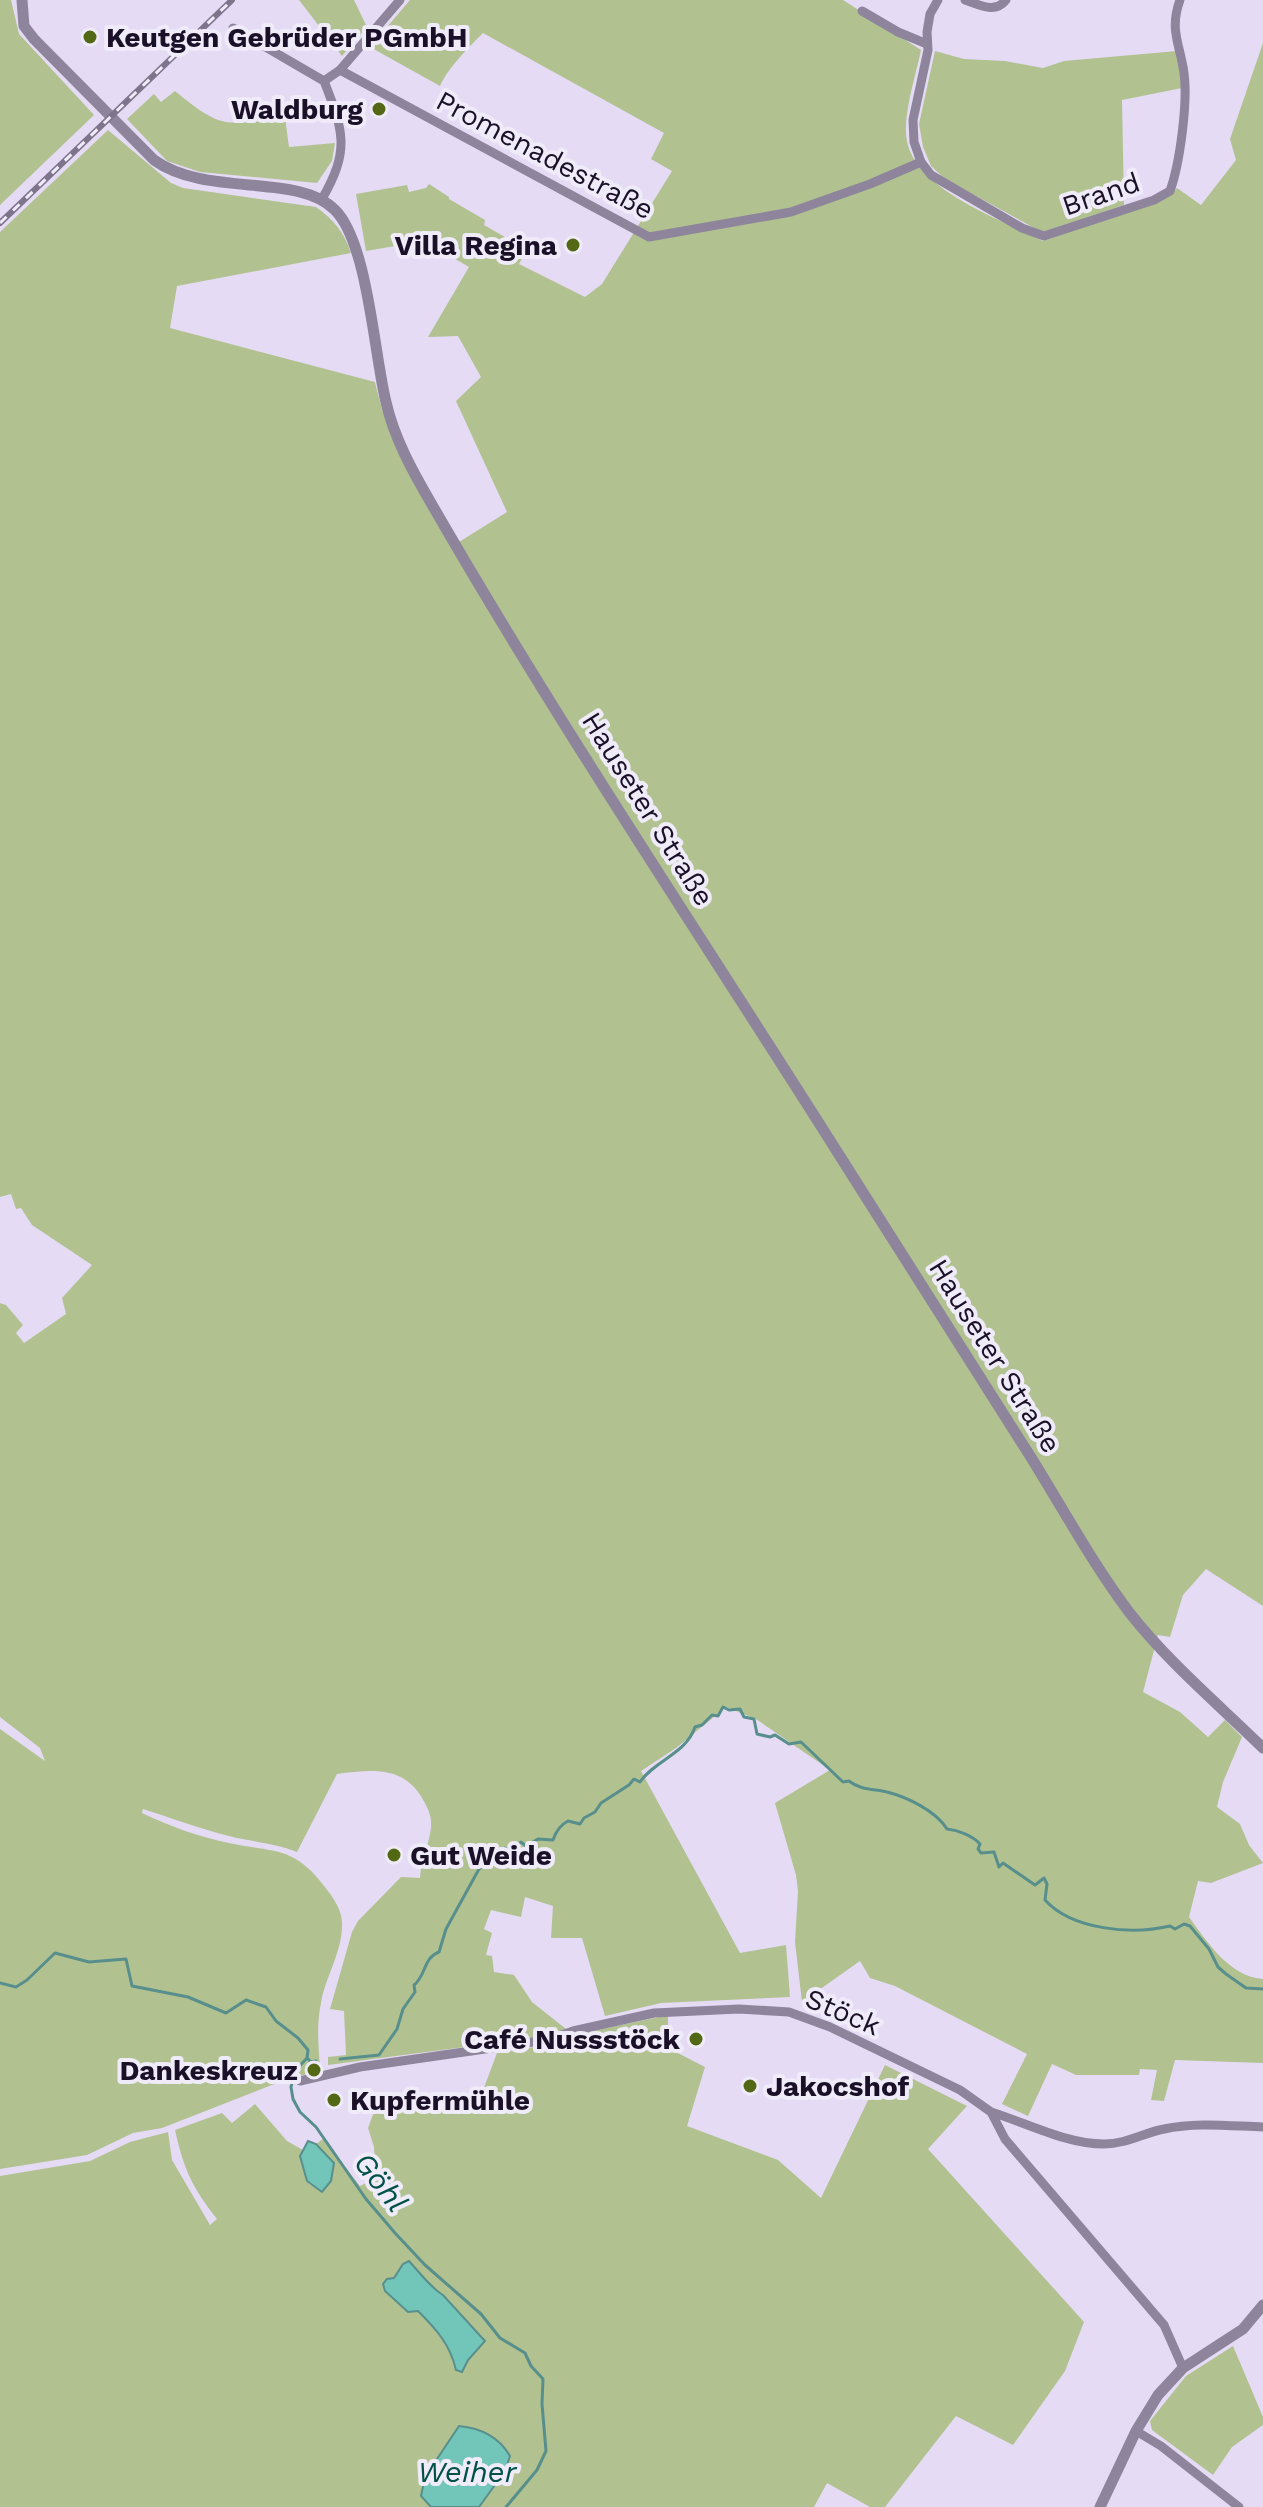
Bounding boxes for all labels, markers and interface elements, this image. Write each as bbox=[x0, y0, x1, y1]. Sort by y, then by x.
place label: Keutgen Gebrüder PGmbH bbox=[106, 21, 468, 54]
marker: Keutgen Gebrüder PGmbH bbox=[81, 28, 99, 46]
street label: Promenadestraße bbox=[431, 84, 659, 226]
place label: Waldburg bbox=[231, 93, 363, 126]
marker: Waldburg bbox=[370, 100, 388, 118]
street label: Brand bbox=[1058, 165, 1144, 223]
place label: Villa Regina bbox=[395, 229, 558, 262]
marker: Villa Regina bbox=[564, 236, 582, 254]
street label: Hauseter Straße bbox=[575, 706, 721, 912]
street label: Hauseter Straße bbox=[922, 1253, 1068, 1459]
place label: Gut Weide bbox=[410, 1839, 552, 1872]
marker: Gut Weide bbox=[385, 1846, 403, 1864]
street label: Stöck bbox=[801, 1982, 885, 2042]
place label: Café Nussstöck bbox=[464, 2023, 681, 2056]
marker: Café Nussstöck bbox=[687, 2030, 705, 2048]
place label: Dankeskreuz bbox=[119, 2054, 298, 2087]
marker: Dankeskreuz bbox=[305, 2061, 323, 2079]
place label: Jakocshof bbox=[766, 2070, 910, 2103]
marker: Jakocshof bbox=[741, 2077, 759, 2095]
place label: Kupfermühle bbox=[350, 2084, 530, 2117]
marker: Kupfermühle bbox=[325, 2091, 343, 2109]
water label: Göhl bbox=[347, 2145, 415, 2219]
water label: Weiher bbox=[418, 2454, 518, 2489]

